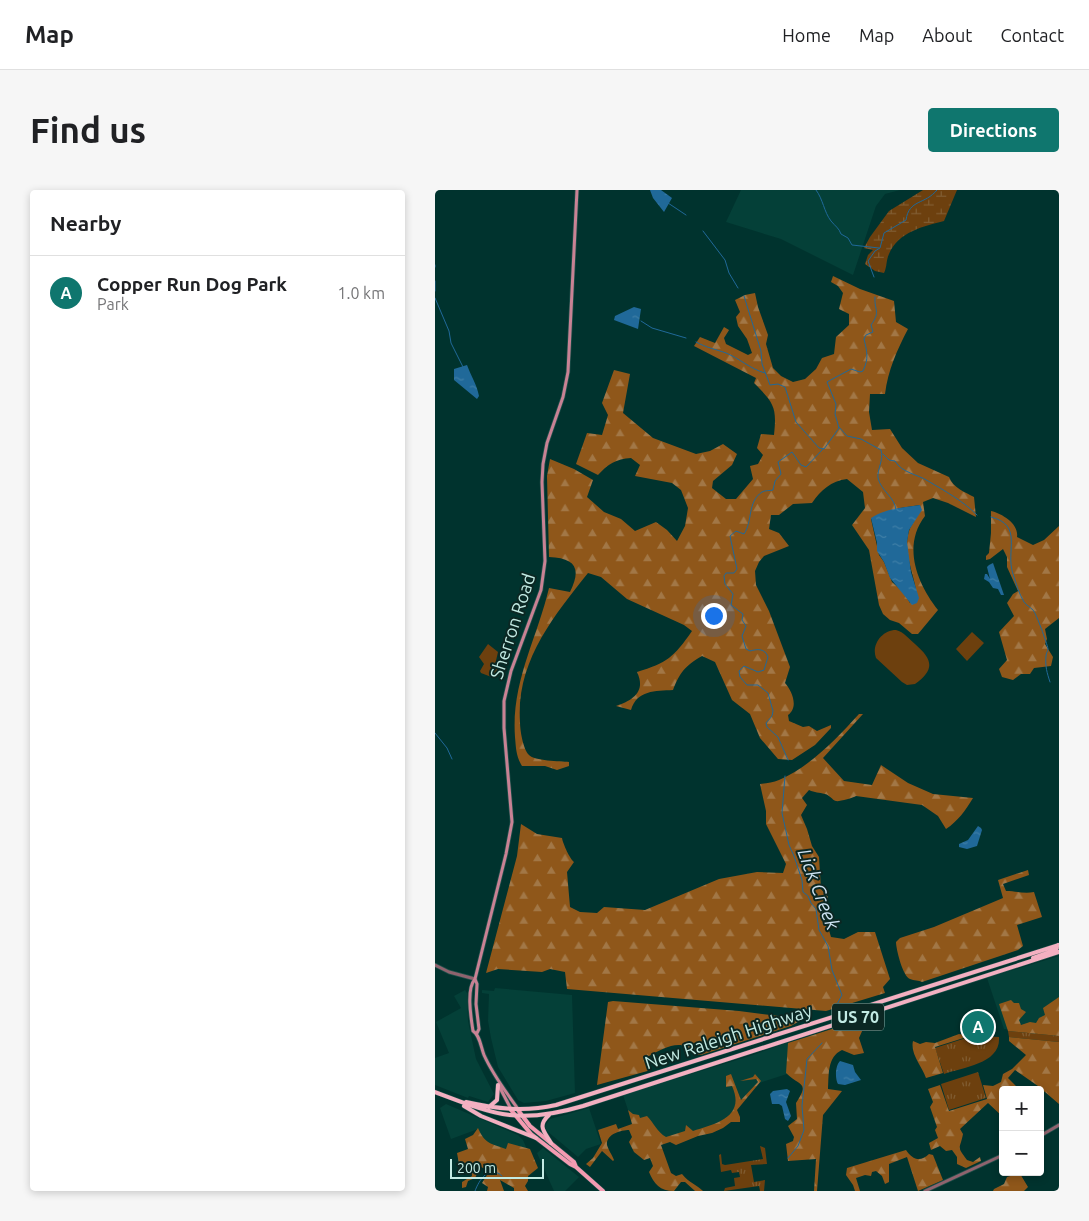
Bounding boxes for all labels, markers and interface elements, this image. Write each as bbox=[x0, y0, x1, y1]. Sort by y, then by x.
text: Map bbox=[25, 21, 74, 48]
text: Home bbox=[782, 25, 831, 45]
text: Map bbox=[859, 25, 894, 45]
text: About bbox=[922, 25, 972, 45]
text: Contact bbox=[1000, 25, 1064, 45]
button: Directions bbox=[928, 108, 1059, 152]
text: Find us bbox=[30, 110, 146, 150]
text: Nearby bbox=[50, 211, 121, 235]
text: Copper Run Dog Park bbox=[97, 273, 287, 295]
text: A bbox=[60, 284, 72, 302]
text: 1.0 km bbox=[337, 284, 385, 302]
text: Park bbox=[97, 295, 129, 313]
street label: Sherron Road bbox=[486, 571, 538, 681]
your location bbox=[701, 603, 727, 629]
water label: Lick Creek bbox=[793, 845, 845, 933]
street label: New Raleigh Highway bbox=[642, 999, 814, 1072]
road number: US 70 bbox=[832, 1004, 884, 1030]
pin: A bbox=[962, 1008, 994, 1046]
map controls bbox=[999, 1086, 1044, 1176]
button: + bbox=[999, 1086, 1044, 1131]
button: − bbox=[999, 1131, 1044, 1176]
scale bar bbox=[450, 1156, 544, 1179]
text: 200 m bbox=[457, 1160, 496, 1176]

